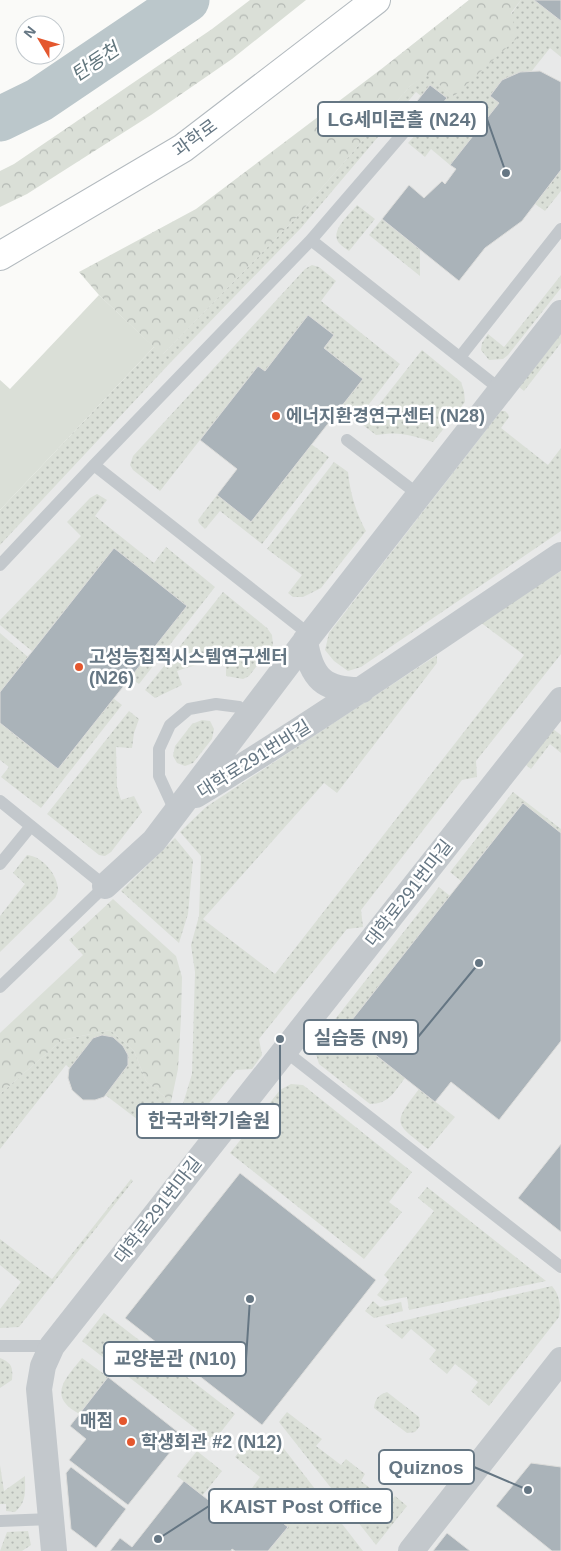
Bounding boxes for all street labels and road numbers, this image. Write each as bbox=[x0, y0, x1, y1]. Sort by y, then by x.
street label: 과학로 bbox=[169, 115, 221, 161]
street label: 대학로291번바길 bbox=[194, 716, 314, 802]
street label: 대학로291번마길 bbox=[361, 836, 457, 950]
street label: 대학로291번마길 bbox=[110, 1153, 206, 1267]

